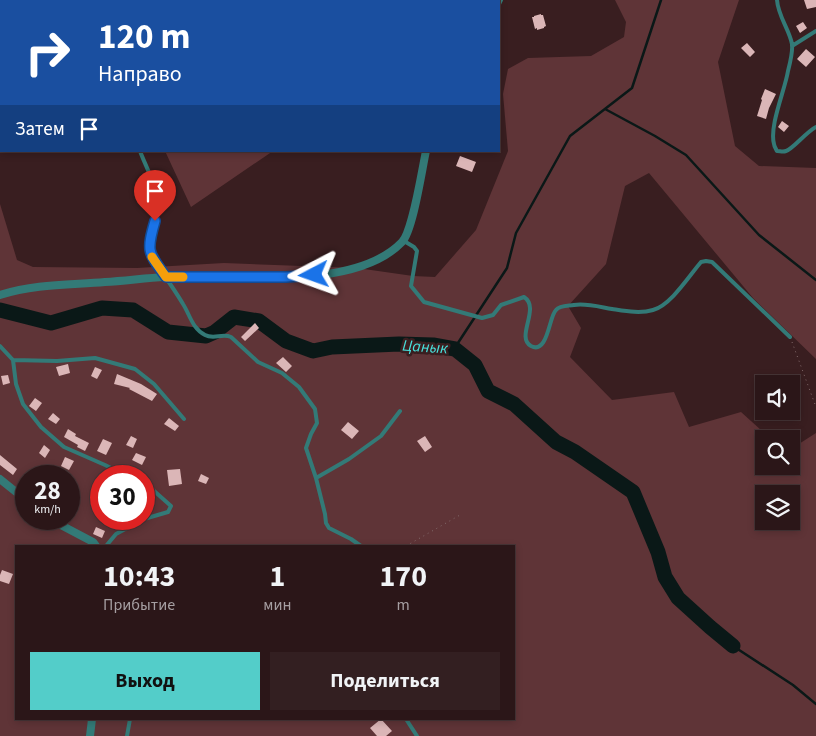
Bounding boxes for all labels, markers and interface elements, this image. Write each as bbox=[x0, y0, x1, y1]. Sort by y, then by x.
text: 120 m bbox=[98, 12, 190, 62]
icon: right bbox=[15, 20, 80, 85]
text: Направо bbox=[98, 58, 182, 90]
icon: arrive bbox=[75, 115, 103, 143]
text: Затем bbox=[15, 116, 65, 143]
pin bbox=[134, 170, 176, 221]
icon: arrive bbox=[141, 177, 169, 205]
position arrow bbox=[287, 248, 339, 300]
water label: Цанык bbox=[402, 334, 449, 360]
map controls bbox=[755, 375, 800, 530]
button: sound bbox=[755, 375, 800, 420]
button: search bbox=[755, 430, 800, 475]
speed limit sign: 30 bbox=[90, 465, 155, 530]
text: 28 bbox=[34, 473, 61, 509]
button: layers bbox=[755, 485, 800, 530]
text: km/h bbox=[34, 501, 61, 518]
text: 10:43 bbox=[103, 555, 175, 598]
text: 1 bbox=[269, 555, 285, 598]
text: 170 bbox=[379, 555, 427, 598]
text: Прибытие bbox=[103, 594, 175, 616]
text: мин bbox=[263, 594, 291, 616]
text: m bbox=[397, 594, 410, 616]
button: Выход bbox=[30, 652, 260, 710]
button: Поделиться bbox=[270, 652, 500, 710]

